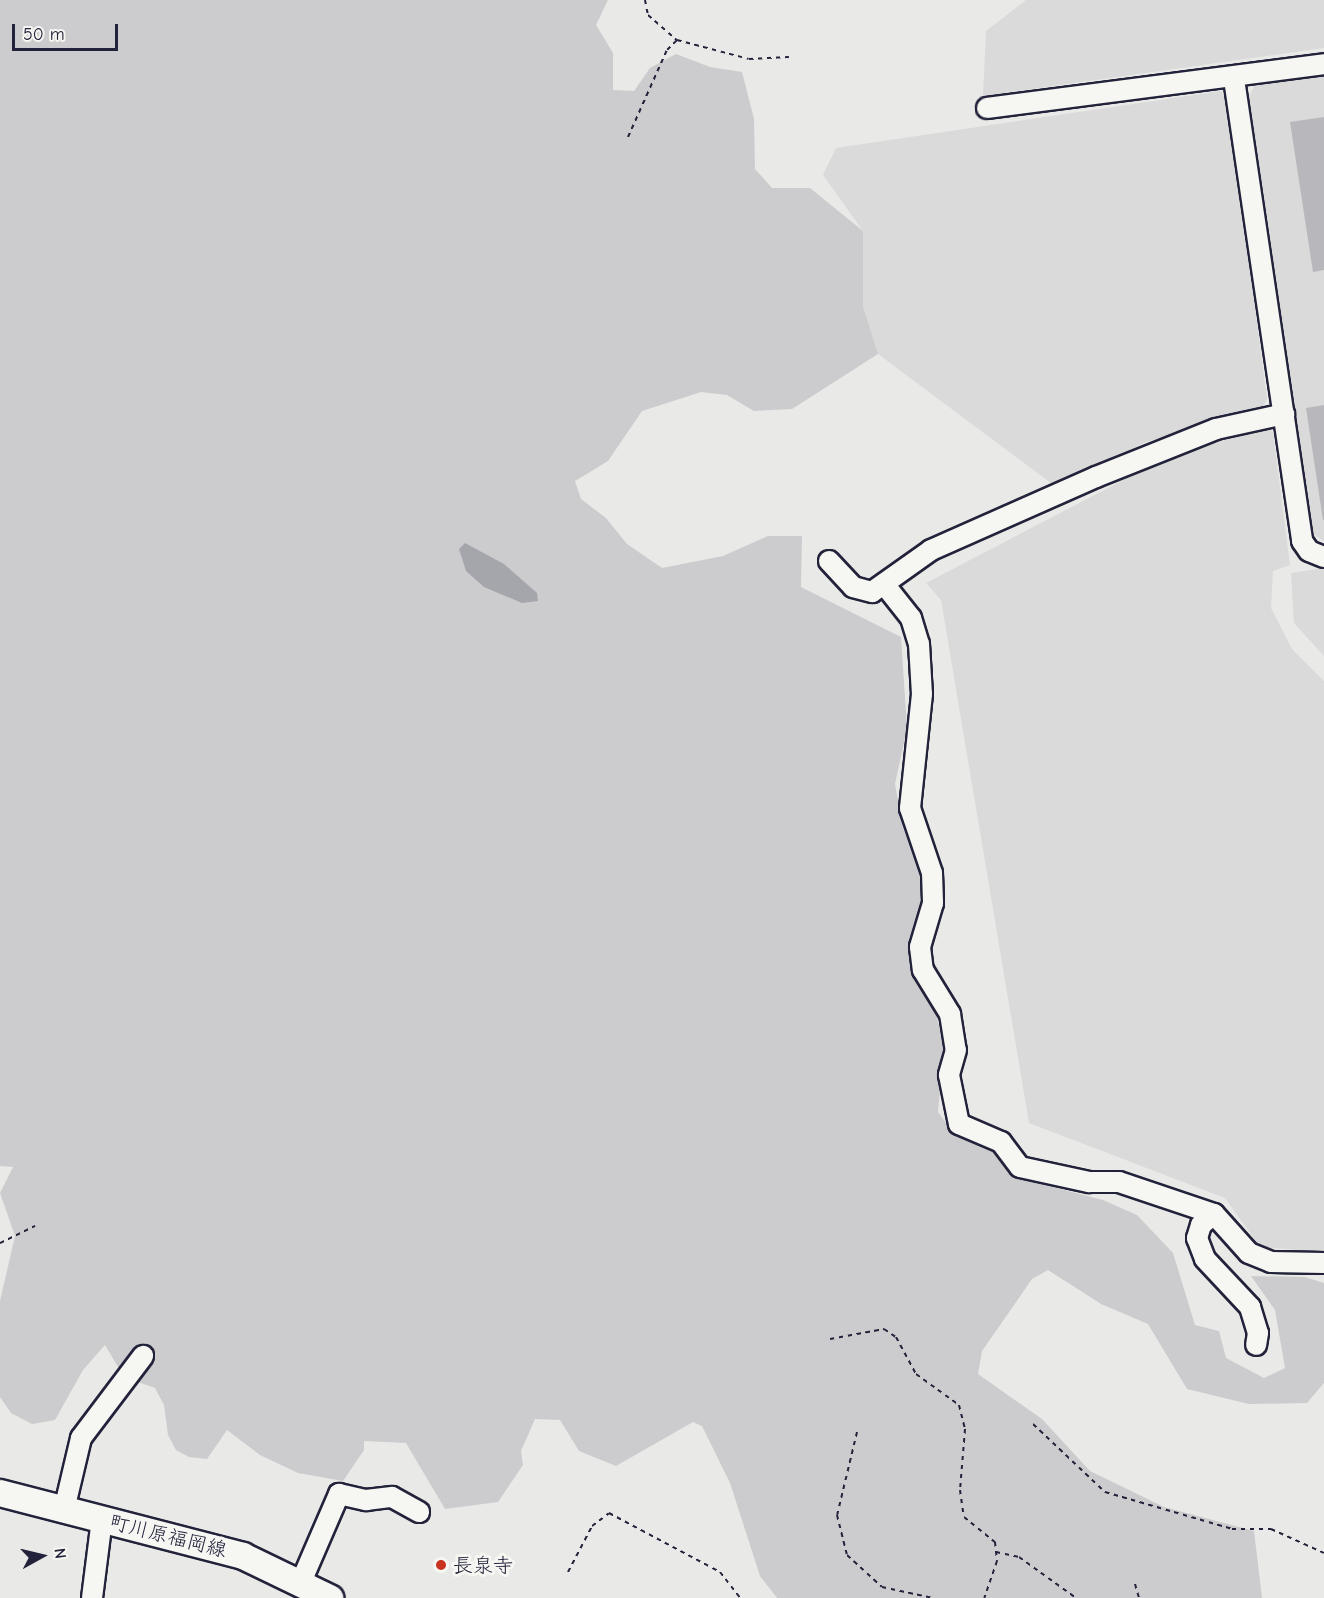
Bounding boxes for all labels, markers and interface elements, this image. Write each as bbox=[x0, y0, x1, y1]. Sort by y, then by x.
scale bar bbox=[15, 12, 122, 50]
text: 50 m bbox=[23, 24, 65, 45]
street label: 町川原福岡線 bbox=[107, 1510, 229, 1562]
north arrow bbox=[12, 1526, 72, 1586]
text: N bbox=[50, 1547, 69, 1560]
place label: 長泉寺 bbox=[453, 1553, 513, 1577]
marker: 長泉寺 bbox=[434, 1558, 448, 1572]

